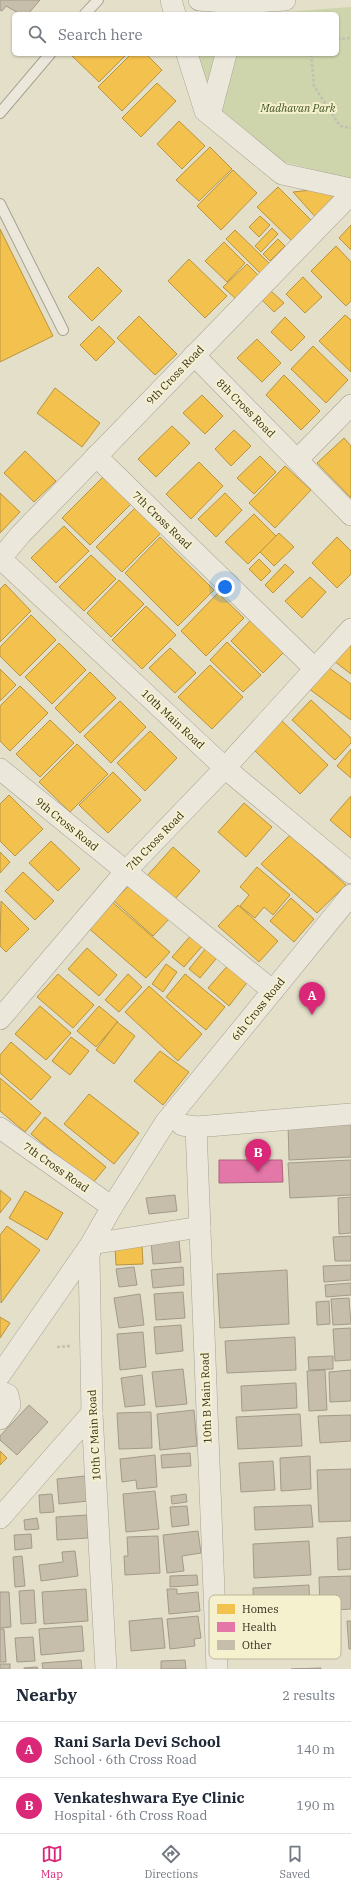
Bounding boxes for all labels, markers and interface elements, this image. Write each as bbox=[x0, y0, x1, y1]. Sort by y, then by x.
search box bbox=[12, 12, 339, 56]
icon: search bbox=[26, 23, 48, 45]
text: Search here bbox=[58, 25, 143, 44]
park label: Madhavan Park bbox=[259, 101, 336, 115]
street label: 9th Cross Road bbox=[143, 342, 207, 408]
street label: 8th Cross Road bbox=[214, 376, 279, 441]
street label: 7th Cross Road bbox=[129, 488, 195, 552]
your location bbox=[215, 577, 235, 597]
street label: 10th Main Road bbox=[138, 686, 208, 752]
street label: 9th Cross Road bbox=[33, 794, 102, 854]
street label: 7th Cross Road bbox=[123, 808, 187, 874]
street label: 6th Cross Road bbox=[228, 974, 288, 1043]
pin: A bbox=[299, 982, 325, 1015]
street label: 7th Cross Road bbox=[20, 1139, 92, 1195]
pin: B bbox=[245, 1139, 271, 1172]
street label: 10th B Main Road bbox=[197, 1352, 215, 1444]
street label: 10th C Main Road bbox=[85, 1389, 103, 1481]
legend bbox=[209, 1595, 341, 1659]
text: Homes bbox=[242, 1602, 279, 1616]
text: Health bbox=[242, 1620, 277, 1634]
text: Other bbox=[242, 1638, 272, 1652]
text: Nearby bbox=[16, 1684, 77, 1706]
text: 2 results bbox=[282, 1687, 335, 1704]
text: Rani Sarla Devi School bbox=[54, 1732, 221, 1751]
text: A bbox=[24, 1741, 34, 1758]
text: 140 m bbox=[296, 1741, 335, 1758]
text: School · 6th Cross Road bbox=[54, 1751, 197, 1768]
text: Venkateshwara Eye Clinic bbox=[54, 1788, 245, 1807]
text: B bbox=[24, 1797, 34, 1814]
text: 190 m bbox=[296, 1797, 335, 1814]
text: Hospital · 6th Cross Road bbox=[54, 1807, 207, 1824]
tab: Map bbox=[41, 1843, 63, 1881]
tab: Directions bbox=[144, 1843, 198, 1881]
tab: Saved bbox=[279, 1843, 310, 1881]

